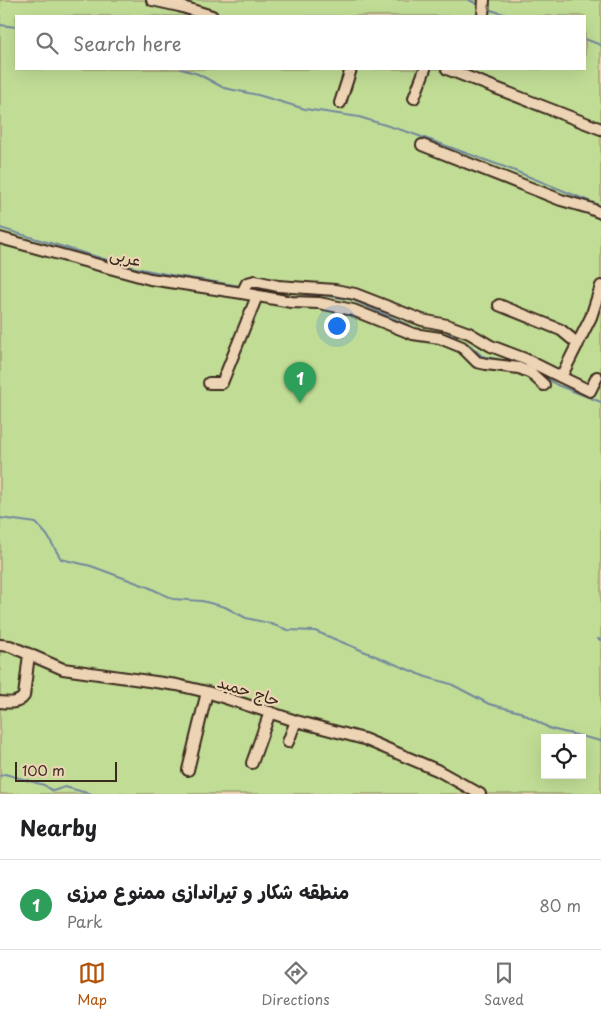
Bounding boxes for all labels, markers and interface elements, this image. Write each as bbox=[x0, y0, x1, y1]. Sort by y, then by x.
search box bbox=[15, 15, 586, 70]
icon: search bbox=[33, 29, 61, 57]
text: Search here bbox=[73, 29, 182, 57]
street label: عربی bbox=[108, 240, 144, 272]
your location bbox=[324, 313, 350, 339]
pin: 1 bbox=[284, 362, 316, 403]
street label: حاج حمید bbox=[215, 669, 283, 711]
map controls bbox=[541, 734, 586, 779]
button: locate bbox=[541, 734, 586, 779]
scale bar bbox=[15, 759, 118, 782]
text: 100 m bbox=[22, 760, 65, 781]
text: Nearby bbox=[20, 811, 97, 843]
text: منطقه شکار و تیراندازی ممنوع مرزی bbox=[67, 877, 349, 905]
text: 1 bbox=[32, 893, 40, 917]
text: 80 m bbox=[539, 893, 581, 917]
text: Park bbox=[67, 909, 103, 933]
tab: Map bbox=[77, 959, 107, 1010]
tab: Directions bbox=[262, 959, 330, 1010]
tab: Saved bbox=[484, 959, 524, 1010]

